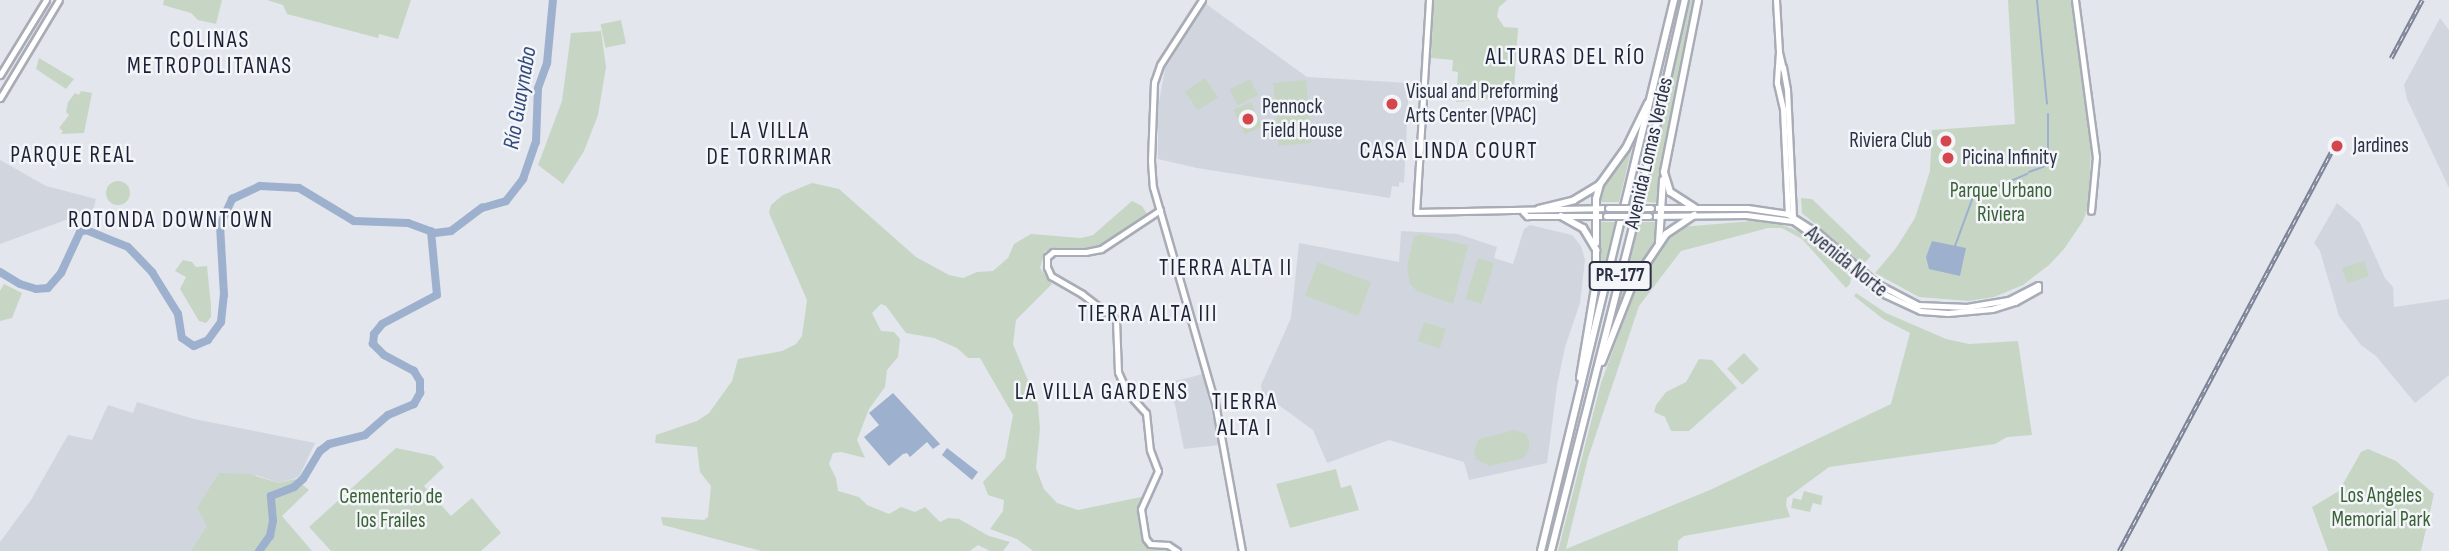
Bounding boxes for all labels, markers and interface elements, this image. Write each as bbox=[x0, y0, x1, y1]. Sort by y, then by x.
district label: COLINAS METROPOLITANAS bbox=[129, 26, 291, 80]
district label: ALTURAS DEL RÍO bbox=[1487, 43, 1645, 71]
water label: Río Guaynabo bbox=[497, 44, 543, 152]
street label: Avenida Lomas Verdes bbox=[1619, 75, 1679, 231]
place label: Visual and Preforming Arts Center (VPAC) bbox=[1406, 79, 1558, 129]
place label: Pennock Field House bbox=[1262, 94, 1343, 144]
marker: Visual and Preforming Arts Center (VPAC) bbox=[1384, 96, 1400, 112]
marker: Pennock Field House bbox=[1240, 111, 1256, 127]
district label: LA VILLA DE TORRIMAR bbox=[708, 117, 832, 171]
place label: Riviera Club bbox=[1849, 128, 1932, 154]
marker: Riviera Club bbox=[1938, 133, 1954, 149]
place label: Jardines bbox=[2353, 133, 2409, 159]
marker: Jardines bbox=[2327, 136, 2347, 156]
district label: CASA LINDA COURT bbox=[1361, 137, 1537, 165]
district label: PARQUE REAL bbox=[12, 141, 134, 169]
place label: Picina Infinity bbox=[1962, 145, 2057, 171]
marker: Picina Infinity bbox=[1940, 150, 1956, 166]
park label: Parque Urbano Riviera bbox=[1950, 178, 2052, 228]
district label: ROTONDA DOWNTOWN bbox=[70, 206, 272, 234]
street label: Avenida Norte bbox=[1800, 221, 1892, 303]
district label: TIERRA ALTA II bbox=[1161, 254, 1291, 282]
road number: PR-177 bbox=[1588, 260, 1652, 292]
district label: TIERRA ALTA III bbox=[1080, 300, 1216, 328]
district label: LA VILLA GARDENS bbox=[1017, 378, 1187, 406]
district label: TIERRA ALTA I bbox=[1213, 388, 1277, 442]
park label: Los Angeles Memorial Park bbox=[2331, 483, 2431, 533]
park label: Cementerio de los Frailes bbox=[339, 484, 443, 534]

